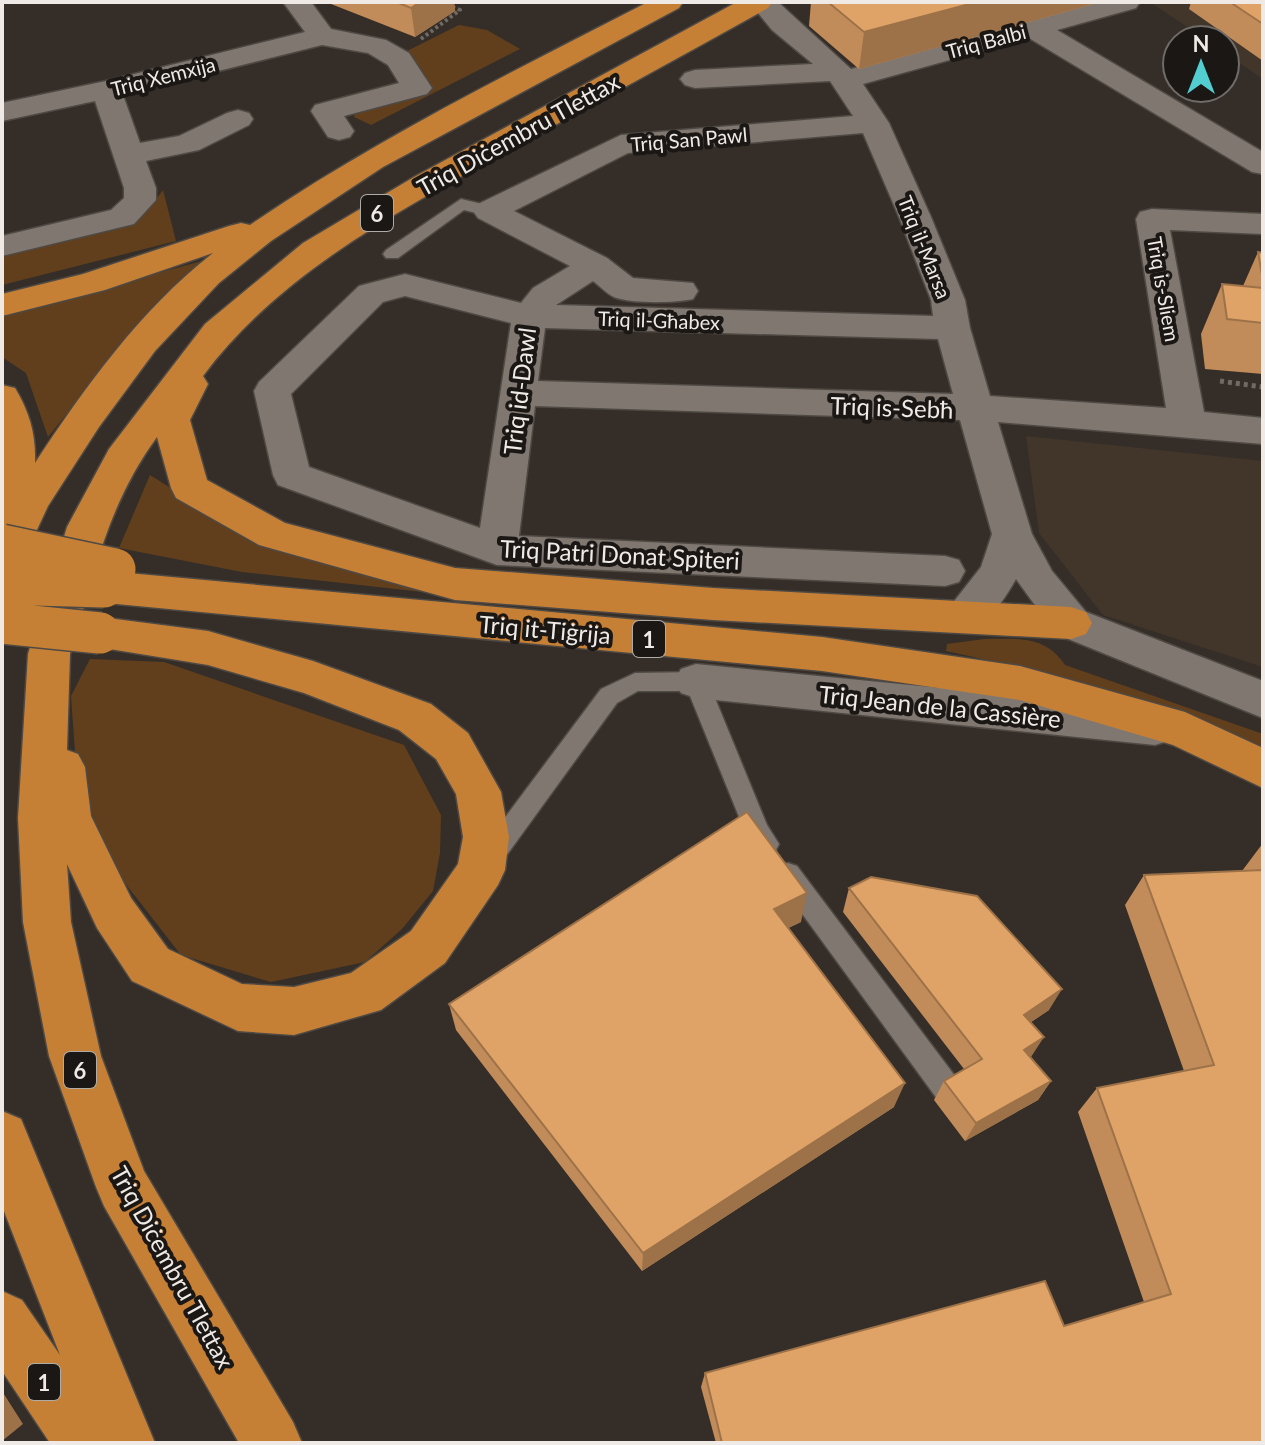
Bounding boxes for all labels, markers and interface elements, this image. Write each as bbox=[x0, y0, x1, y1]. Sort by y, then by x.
street label: Triq Balbi bbox=[944, 19, 1028, 63]
north arrow bbox=[1161, 24, 1241, 104]
text: N bbox=[1193, 30, 1209, 57]
street label: Triq Xemxija bbox=[108, 51, 218, 101]
street label: Triq Diċembru Tlettax bbox=[412, 66, 624, 202]
street label: Triq San Pawl bbox=[630, 122, 748, 156]
street label: Triq il-Marsa bbox=[893, 192, 957, 302]
road number: 6 bbox=[361, 195, 393, 231]
street label: Triq is-Sliem bbox=[1143, 235, 1185, 343]
street label: Triq il-Għabex bbox=[598, 306, 721, 334]
street label: Triq id-Dawl bbox=[497, 326, 541, 456]
street label: Triq is-Sebħ bbox=[830, 390, 954, 424]
street label: Triq Patri Donat Spiteri bbox=[499, 533, 741, 575]
street label: Triq it-Tiġrija bbox=[478, 609, 612, 649]
road number: 1 bbox=[633, 621, 665, 657]
street label: Triq Jean de la Cassière bbox=[818, 679, 1062, 733]
road number: 6 bbox=[64, 1052, 96, 1088]
street label: Triq Diċembru Tlettax bbox=[105, 1161, 241, 1373]
road number: 1 bbox=[28, 1364, 60, 1400]

